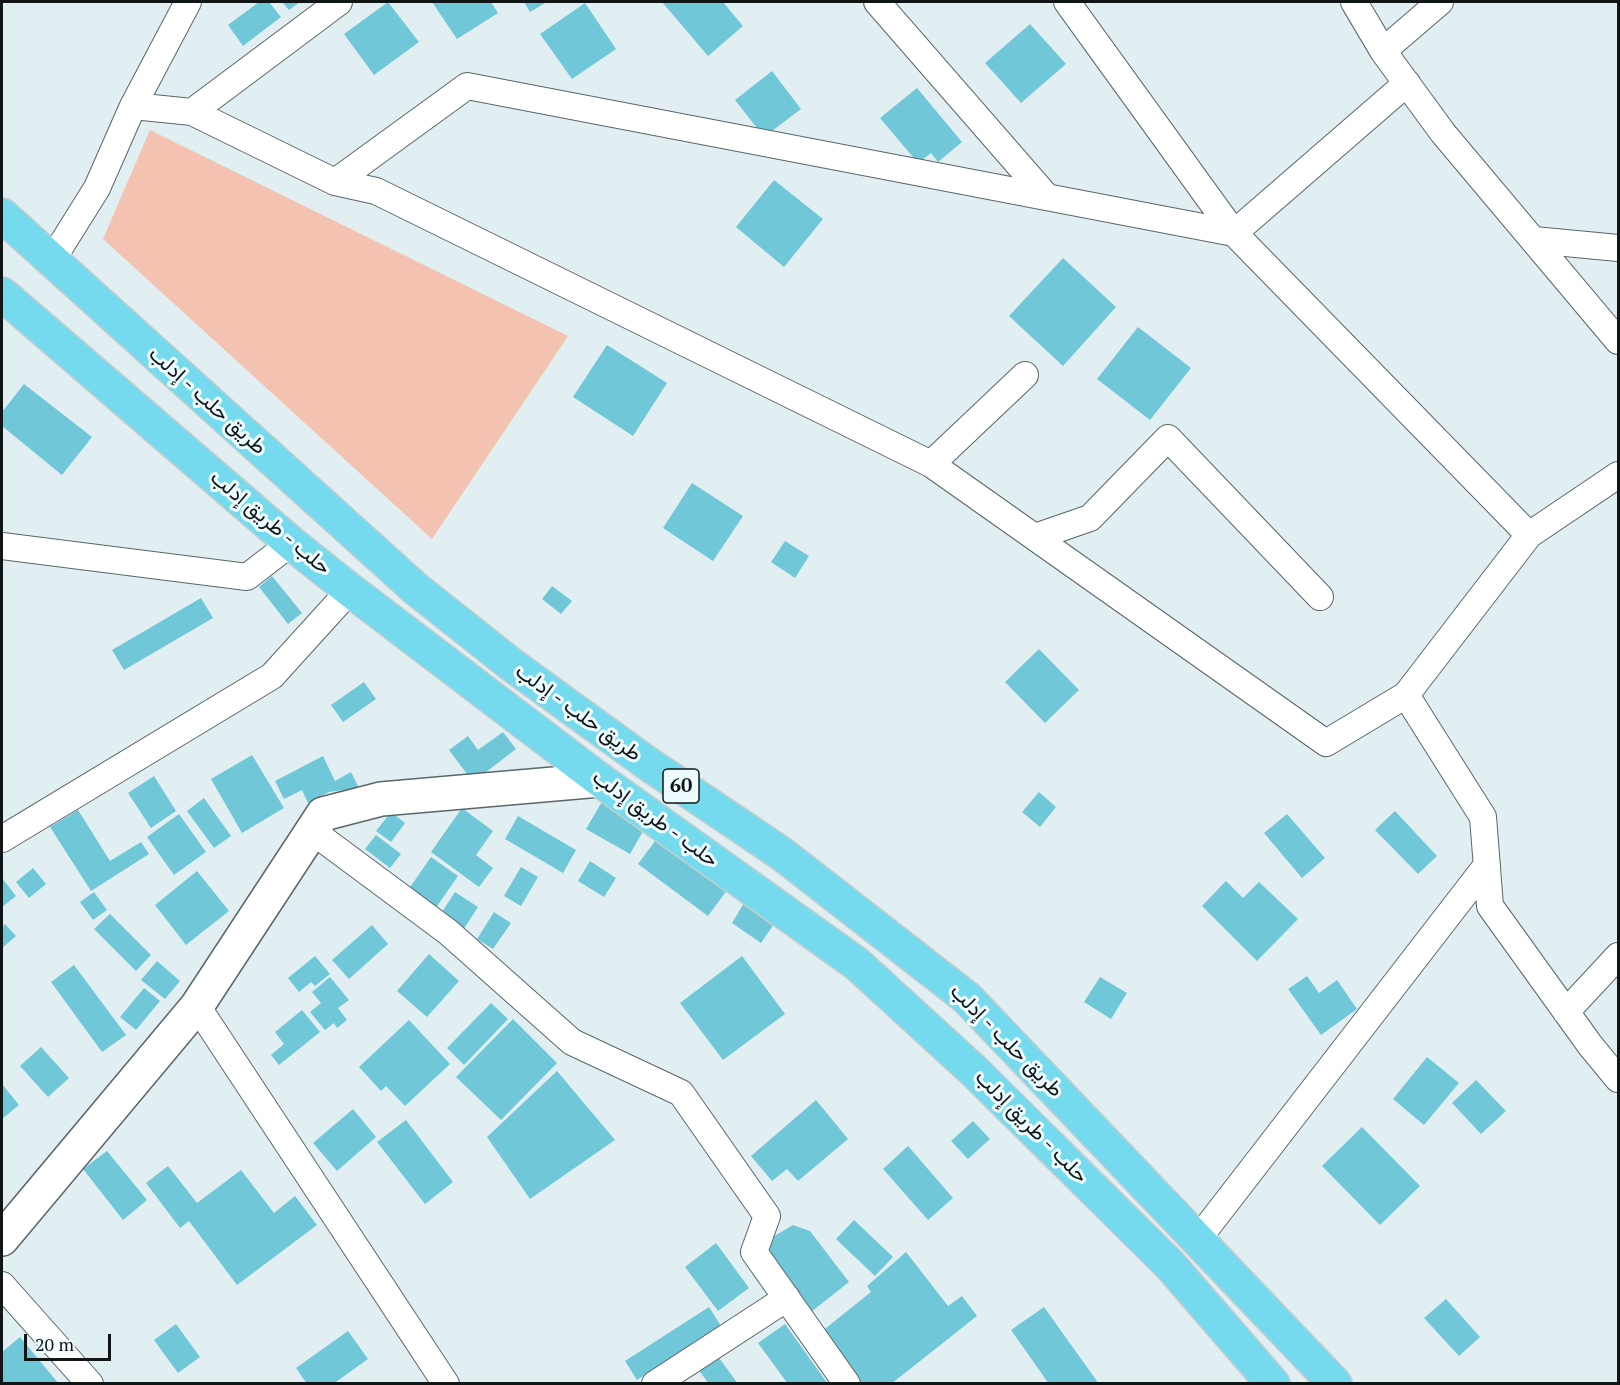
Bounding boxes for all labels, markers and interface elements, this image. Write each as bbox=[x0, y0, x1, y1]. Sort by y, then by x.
street label: طريق حلب - إدلب bbox=[143, 342, 271, 460]
street label: حلب - طريق إدلب bbox=[205, 465, 335, 581]
street label: طريق حلب - إدلب bbox=[510, 659, 646, 767]
street label: حلب - طريق إدلب bbox=[587, 765, 723, 873]
road number: 60 bbox=[663, 769, 699, 803]
street label: طريق حلب - إدلب bbox=[944, 979, 1068, 1103]
street label: حلب - طريق إدلب bbox=[969, 1065, 1093, 1189]
scale bar bbox=[27, 1322, 114, 1360]
text: 20 m bbox=[35, 1332, 74, 1356]

